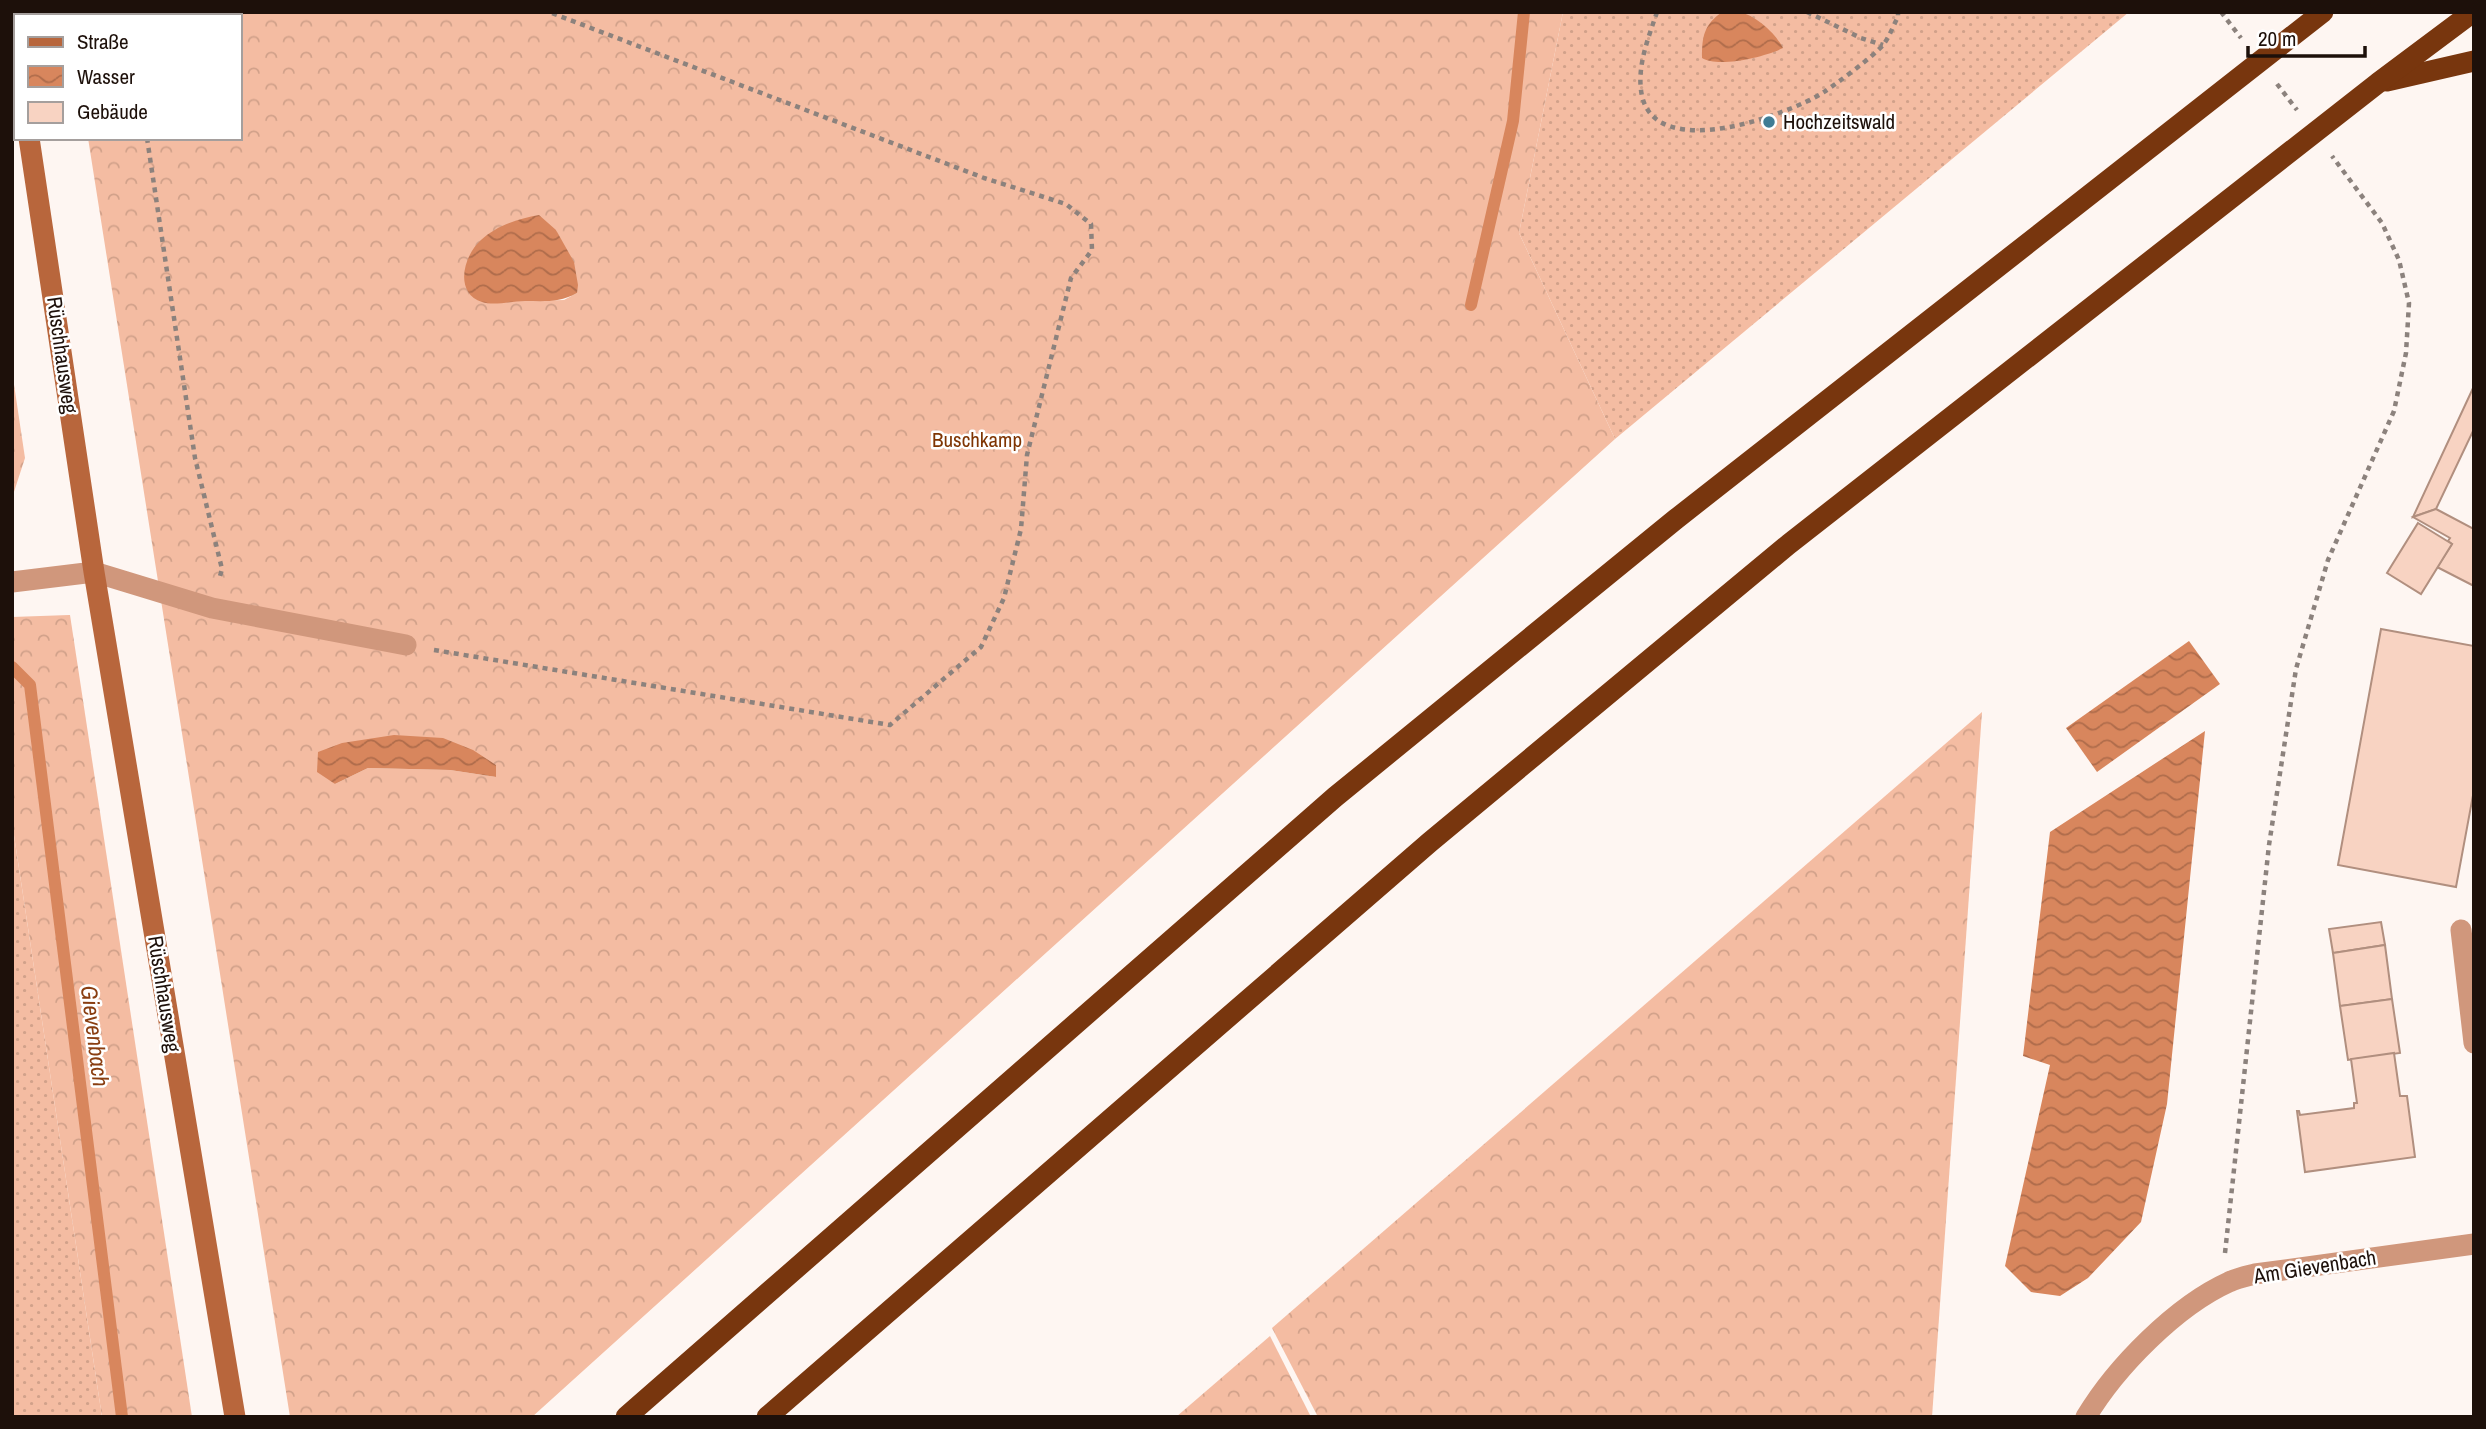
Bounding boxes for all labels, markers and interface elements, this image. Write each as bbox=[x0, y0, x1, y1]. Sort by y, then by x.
legend bbox=[14, 14, 242, 140]
scale bar bbox=[2248, 14, 2365, 58]
text: 20 m bbox=[2258, 24, 2296, 53]
text: Straße bbox=[77, 27, 129, 56]
text: Wasser bbox=[77, 62, 135, 91]
text: Gebäude bbox=[77, 97, 148, 126]
place label: Hochzeitswald bbox=[1783, 107, 1895, 136]
marker: Hochzeitswald bbox=[1761, 114, 1777, 130]
street label: Rüschhausweg bbox=[40, 295, 85, 416]
park label: Buschkamp bbox=[932, 425, 1022, 454]
street label: Rüschhausweg bbox=[141, 934, 188, 1055]
water label: Gievenbach bbox=[74, 984, 117, 1088]
street label: Am Gievenbach bbox=[2251, 1243, 2378, 1291]

